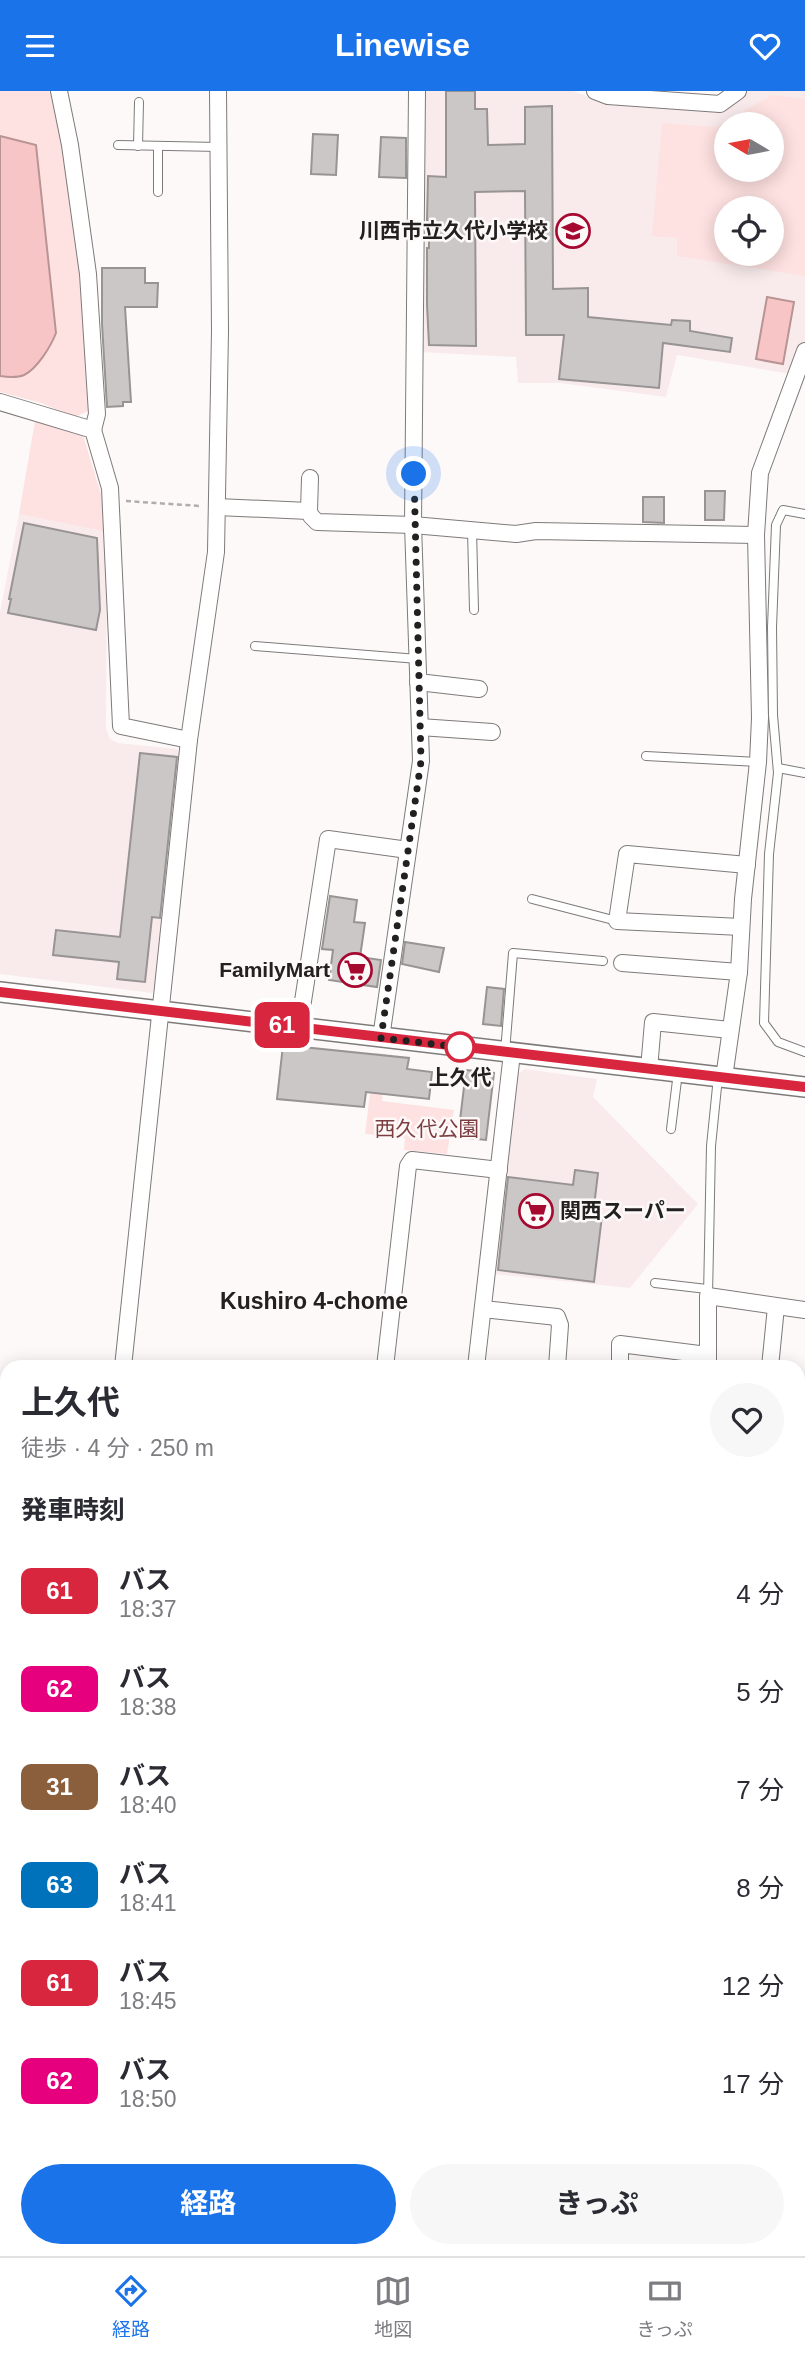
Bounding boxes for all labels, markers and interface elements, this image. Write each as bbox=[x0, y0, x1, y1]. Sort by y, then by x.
icon: menu bbox=[21, 27, 59, 65]
text: Linewise bbox=[335, 27, 470, 63]
icon: heart bbox=[746, 27, 784, 65]
north arrow bbox=[714, 112, 784, 182]
map controls bbox=[714, 112, 784, 266]
button: locate bbox=[714, 196, 784, 266]
school or university icon: 川西市立久代小学校 bbox=[554, 212, 592, 250]
place label: 川西市立久代小学校 bbox=[359, 219, 548, 242]
your location bbox=[396, 456, 431, 491]
supermarket icon: FamilyMart bbox=[336, 951, 374, 989]
place label: FamilyMart bbox=[219, 958, 330, 981]
line badge: 61 bbox=[250, 1002, 314, 1048]
text: 61 bbox=[269, 1011, 295, 1038]
marker: 上久代 bbox=[445, 1032, 475, 1062]
place label: 上久代 bbox=[429, 1066, 492, 1089]
park label: 西久代公園 bbox=[375, 1117, 480, 1140]
supermarket icon: 関西スーパー bbox=[517, 1192, 555, 1230]
place label: 関西スーパー bbox=[560, 1199, 686, 1222]
district label: Kushiro 4-chome bbox=[220, 1288, 408, 1314]
button: heart bbox=[710, 1383, 784, 1457]
text: 上久代 bbox=[21, 1384, 120, 1421]
text: 徒歩 · 4 分 · 250 m bbox=[21, 1435, 214, 1461]
text: 発車時刻 bbox=[21, 1495, 125, 1525]
text: バス bbox=[119, 1565, 171, 1595]
text: 61 bbox=[46, 1577, 73, 1604]
text: 4 分 bbox=[736, 1579, 784, 1609]
text: 18:37 bbox=[119, 1596, 177, 1622]
text: バス bbox=[119, 1663, 171, 1693]
text: 62 bbox=[46, 1675, 73, 1702]
text: 5 分 bbox=[736, 1677, 784, 1707]
text: 18:38 bbox=[119, 1694, 177, 1720]
text: バス bbox=[119, 1761, 171, 1791]
text: 31 bbox=[46, 1773, 73, 1800]
text: 7 分 bbox=[736, 1775, 784, 1805]
text: 18:40 bbox=[119, 1792, 177, 1818]
text: バス bbox=[119, 1859, 171, 1889]
text: 63 bbox=[46, 1871, 73, 1898]
text: 8 分 bbox=[736, 1873, 784, 1903]
text: 18:41 bbox=[119, 1890, 177, 1916]
text: バス bbox=[119, 1957, 171, 1987]
text: 61 bbox=[46, 1969, 73, 1996]
text: 12 分 bbox=[722, 1971, 784, 2001]
text: 18:45 bbox=[119, 1988, 177, 2014]
text: バス bbox=[119, 2055, 171, 2085]
text: 62 bbox=[46, 2067, 73, 2094]
text: 17 分 bbox=[722, 2069, 784, 2099]
text: 18:50 bbox=[119, 2086, 177, 2112]
button: 経路 bbox=[21, 2164, 396, 2244]
button: きっぷ bbox=[410, 2164, 784, 2244]
tab: 経路 bbox=[112, 2272, 150, 2341]
tab: 地図 bbox=[374, 2272, 412, 2341]
tab: きっぷ bbox=[637, 2272, 693, 2341]

